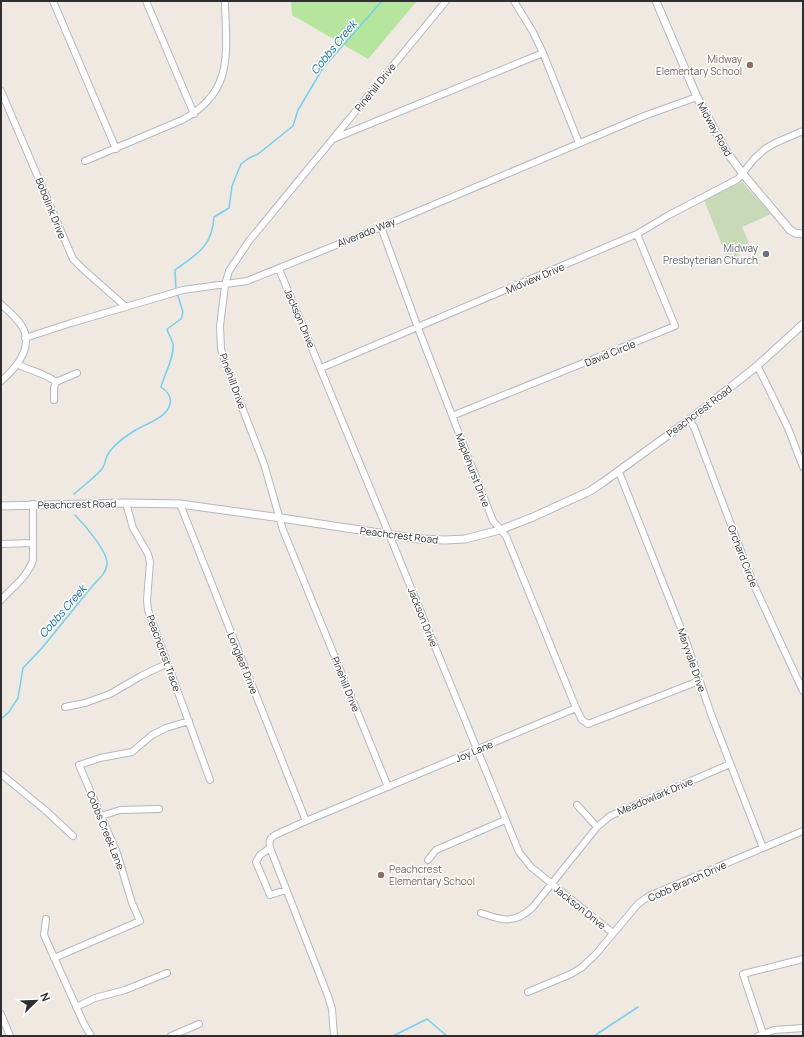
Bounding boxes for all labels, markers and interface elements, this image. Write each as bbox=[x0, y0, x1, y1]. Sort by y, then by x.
water label: Cobbs Creek bbox=[307, 16, 360, 77]
place label: Midway Elementary School bbox=[656, 52, 743, 78]
street label: Pinehill Drive bbox=[351, 60, 399, 114]
marker: Midway Elementary School bbox=[745, 60, 755, 70]
street label: Midway Road bbox=[694, 99, 736, 159]
street label: Bobolink Drive bbox=[32, 175, 70, 241]
street label: Alverado Way bbox=[335, 214, 398, 250]
place label: Midway Presbyterian Church bbox=[663, 241, 759, 267]
marker: Midway Presbyterian Church bbox=[761, 249, 771, 259]
street label: Midview Drive bbox=[503, 259, 567, 297]
street label: Jackson Drive bbox=[281, 286, 319, 350]
street label: David Circle bbox=[582, 336, 638, 370]
street label: Pinehill Drive bbox=[216, 351, 250, 411]
street label: Peachcrest Road bbox=[663, 382, 735, 440]
street label: Maplehurst Drive bbox=[452, 431, 494, 509]
street label: Peachcrest Road bbox=[38, 496, 117, 512]
street label: Peachcrest Road bbox=[359, 523, 439, 547]
street label: Orchard Circle bbox=[725, 523, 761, 589]
water label: Cobbs Creek bbox=[35, 580, 90, 641]
street label: Jackson Drive bbox=[405, 585, 441, 649]
street label: Peachcrest Trace bbox=[144, 613, 184, 693]
street label: Maryvale Drive bbox=[675, 626, 710, 694]
street label: Longleaf Drive bbox=[224, 630, 262, 696]
street label: Pinehill Drive bbox=[329, 654, 363, 714]
street label: Joy Lane bbox=[453, 737, 495, 765]
street label: Meadowlark Drive bbox=[615, 774, 695, 818]
street label: Cobbs Creek Lane bbox=[84, 789, 128, 872]
street label: Cobb Branch Drive bbox=[645, 857, 729, 905]
place label: Peachcrest Elementary School bbox=[389, 862, 475, 888]
marker: Peachcrest Elementary School bbox=[376, 870, 386, 880]
street label: Jackson Drive bbox=[551, 882, 609, 932]
north arrow bbox=[16, 981, 56, 1021]
text: N bbox=[37, 990, 54, 1004]

